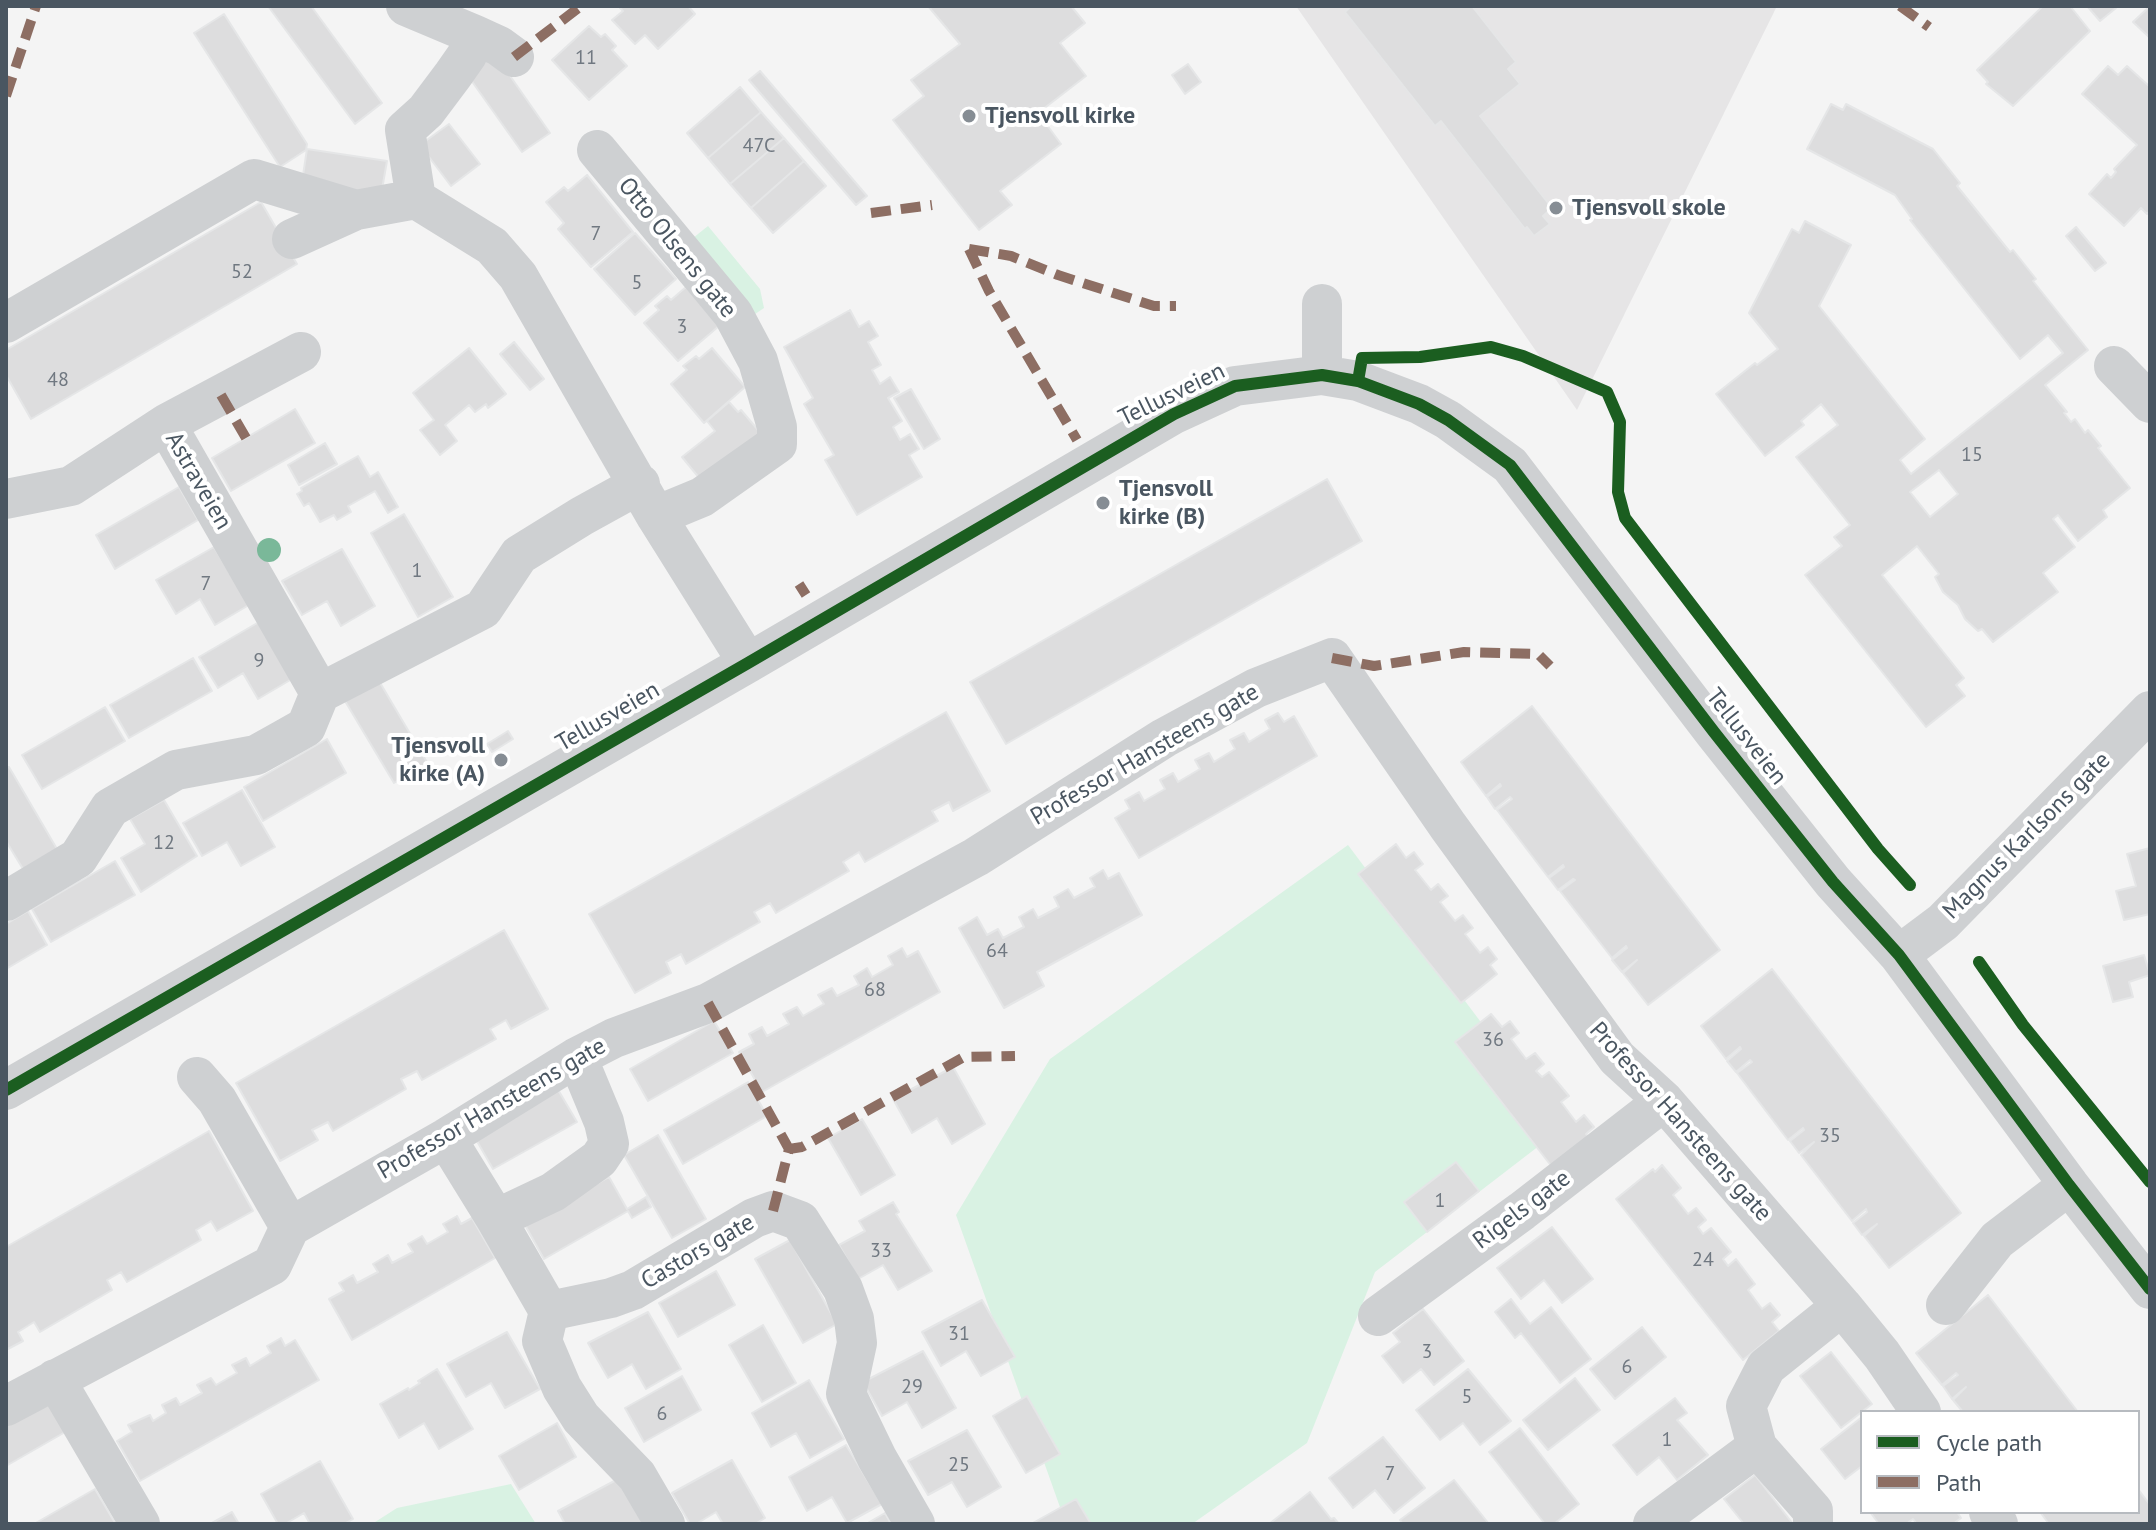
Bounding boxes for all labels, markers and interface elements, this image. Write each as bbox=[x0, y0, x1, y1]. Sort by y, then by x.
house number: 11 bbox=[575, 46, 597, 70]
place label: Tjensvoll kirke bbox=[985, 102, 1135, 130]
marker: Tjensvoll kirke bbox=[960, 107, 978, 125]
house number: 47C bbox=[743, 134, 775, 158]
street label: Otto Olsens gate bbox=[612, 172, 742, 324]
place label: Tjensvoll skole bbox=[1572, 194, 1726, 222]
marker: Tjensvoll skole bbox=[1547, 199, 1565, 217]
house number: 7 bbox=[591, 222, 601, 246]
house number: 52 bbox=[231, 260, 253, 284]
house number: 5 bbox=[632, 271, 642, 295]
house number: 3 bbox=[677, 315, 687, 339]
street label: Tellusveien bbox=[1114, 357, 1230, 433]
house number: 48 bbox=[47, 368, 69, 392]
street label: Astraveien bbox=[159, 427, 237, 535]
house number: 15 bbox=[1961, 443, 1983, 467]
place label: Tjensvoll kirke (B) bbox=[1119, 475, 1213, 531]
marker: Tjensvoll kirke (B) bbox=[1094, 494, 1112, 512]
house number: 1 bbox=[412, 559, 422, 583]
house number: 7 bbox=[201, 572, 211, 596]
house number: 9 bbox=[254, 649, 264, 673]
street label: Tellusveien bbox=[551, 676, 665, 758]
street label: Professor Hansteens gate bbox=[1026, 678, 1264, 832]
street label: Tellusveien bbox=[1699, 683, 1793, 791]
place label: Tjensvoll kirke (A) bbox=[391, 732, 485, 788]
street label: Magnus Karlsons gate bbox=[1937, 746, 2117, 926]
marker: Tjensvoll kirke (A) bbox=[492, 751, 510, 769]
house number: 12 bbox=[153, 831, 175, 855]
house number: 64 bbox=[986, 939, 1008, 963]
house number: 68 bbox=[864, 978, 886, 1002]
street label: Professor Hansteens gate bbox=[1583, 1016, 1777, 1228]
house number: 36 bbox=[1482, 1028, 1504, 1052]
street label: Professor Hansteens gate bbox=[373, 1032, 611, 1186]
house number: 35 bbox=[1819, 1124, 1841, 1148]
street label: Rigels gate bbox=[1468, 1164, 1576, 1256]
house number: 1 bbox=[1435, 1189, 1445, 1213]
street label: Castors gate bbox=[636, 1208, 760, 1296]
house number: 33 bbox=[870, 1239, 892, 1263]
house number: 24 bbox=[1692, 1248, 1714, 1272]
house number: 31 bbox=[948, 1322, 970, 1346]
house number: 3 bbox=[1422, 1340, 1432, 1364]
house number: 6 bbox=[1622, 1355, 1632, 1379]
house number: 29 bbox=[901, 1375, 923, 1399]
house number: 5 bbox=[1462, 1385, 1472, 1409]
house number: 6 bbox=[657, 1402, 667, 1426]
legend bbox=[1860, 1410, 2140, 1514]
text: Cycle path bbox=[1936, 1427, 2042, 1458]
house number: 1 bbox=[1662, 1428, 1672, 1452]
house number: 25 bbox=[948, 1453, 970, 1477]
house number: 7 bbox=[1385, 1462, 1395, 1486]
text: Path bbox=[1936, 1467, 1982, 1498]

